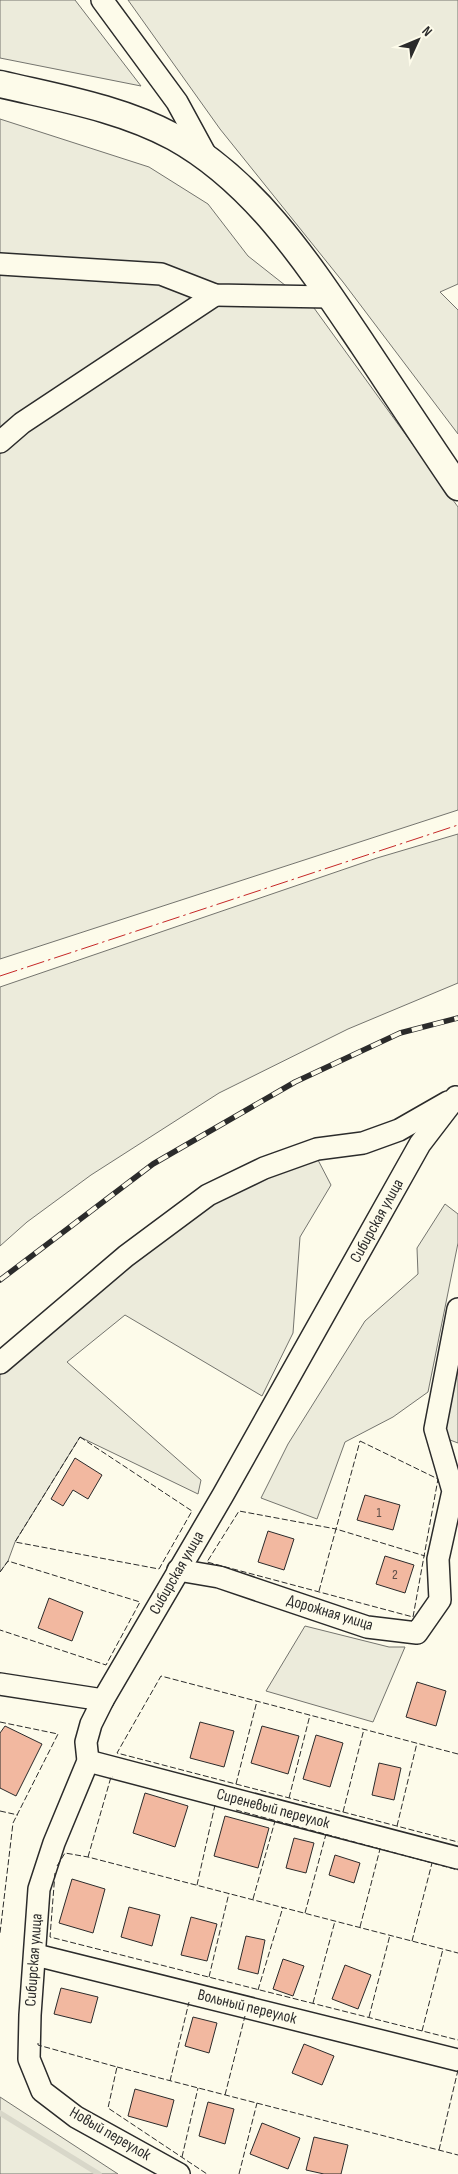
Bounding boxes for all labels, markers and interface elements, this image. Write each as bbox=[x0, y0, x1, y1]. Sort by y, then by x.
north arrow bbox=[393, 15, 443, 65]
text: N bbox=[418, 23, 436, 40]
street label: Сибирская улица bbox=[346, 1176, 408, 1266]
house number: 1 bbox=[377, 1504, 382, 1521]
street label: Сибирская улица bbox=[146, 1528, 208, 1618]
house number: 2 bbox=[392, 1566, 398, 1583]
street label: Дорожная улица bbox=[285, 1591, 375, 1635]
street label: Сиреневый переулок bbox=[214, 1785, 333, 1833]
street label: Сибирская улица bbox=[21, 1913, 47, 2007]
street label: Вольный переулок bbox=[196, 1986, 299, 2029]
street label: Новый переулок bbox=[66, 2103, 155, 2165]

